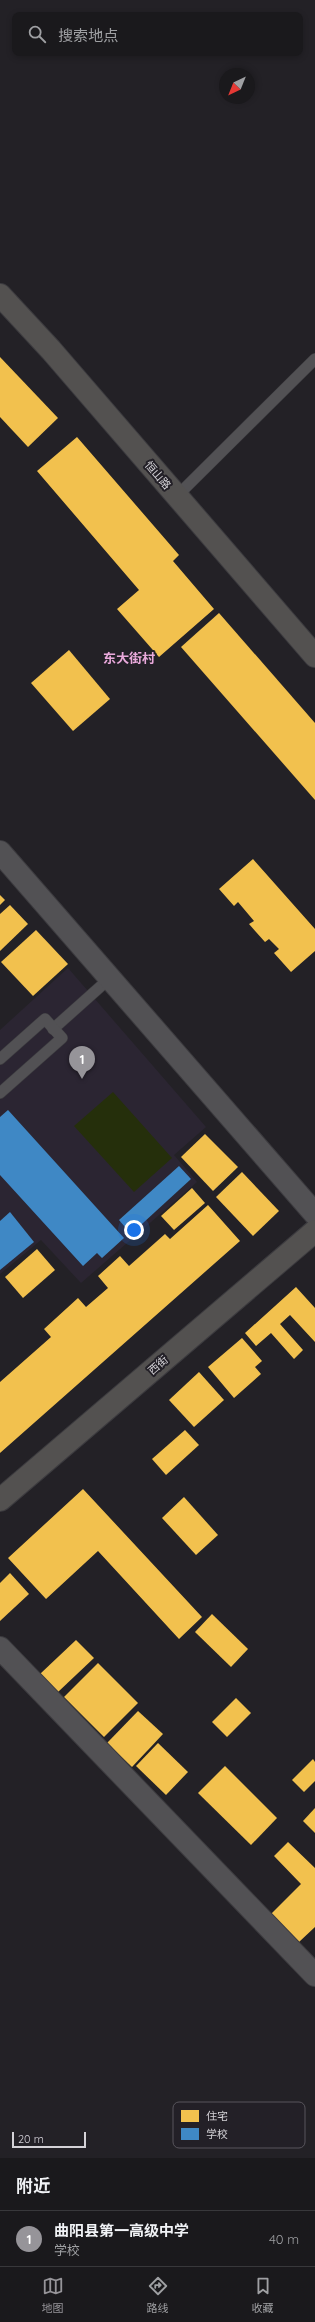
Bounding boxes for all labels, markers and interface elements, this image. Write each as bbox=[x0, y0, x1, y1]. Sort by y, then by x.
search box bbox=[12, 12, 303, 56]
icon: search bbox=[26, 23, 48, 45]
text: 搜索地点 bbox=[58, 26, 118, 45]
north arrow bbox=[219, 68, 255, 104]
street label: 恒山路 bbox=[142, 458, 174, 492]
district label: 东大街村 bbox=[103, 650, 155, 666]
pin: 1 bbox=[69, 1046, 95, 1079]
your location bbox=[124, 1220, 144, 1240]
street label: 西街 bbox=[145, 1353, 171, 1377]
legend bbox=[173, 2102, 305, 2148]
text: 住宅 bbox=[206, 2109, 228, 2123]
text: 学校 bbox=[206, 2127, 228, 2141]
scale bar bbox=[12, 2130, 86, 2149]
text: 20 m bbox=[18, 2132, 44, 2146]
text: 附近 bbox=[16, 2175, 50, 2196]
text: 曲阳县第一高级中学 bbox=[54, 2221, 189, 2240]
text: 1 bbox=[26, 2231, 32, 2247]
text: 40 m bbox=[269, 2231, 299, 2247]
text: 学校 bbox=[54, 2242, 80, 2258]
tab: 地图 bbox=[42, 2275, 64, 2315]
tab: 路线 bbox=[147, 2275, 169, 2315]
tab: 收藏 bbox=[252, 2275, 274, 2315]

